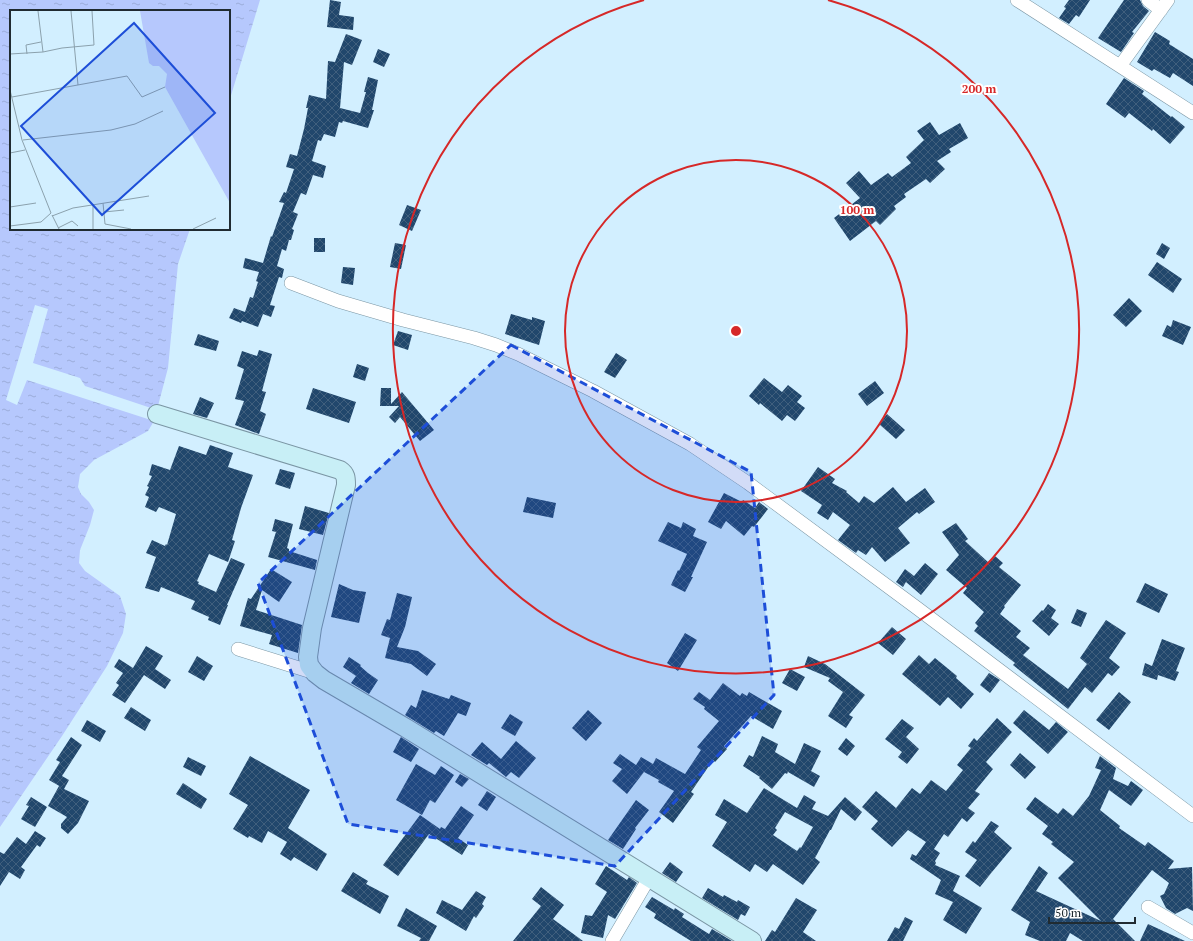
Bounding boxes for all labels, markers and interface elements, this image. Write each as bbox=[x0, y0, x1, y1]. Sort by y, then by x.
inset map bbox=[10, 10, 230, 230]
text: 200 m bbox=[962, 81, 996, 96]
text: 100 m bbox=[840, 202, 874, 217]
centre of rings bbox=[729, 324, 743, 338]
scale bar bbox=[1049, 899, 1135, 925]
text: 50 m bbox=[1055, 905, 1082, 920]

